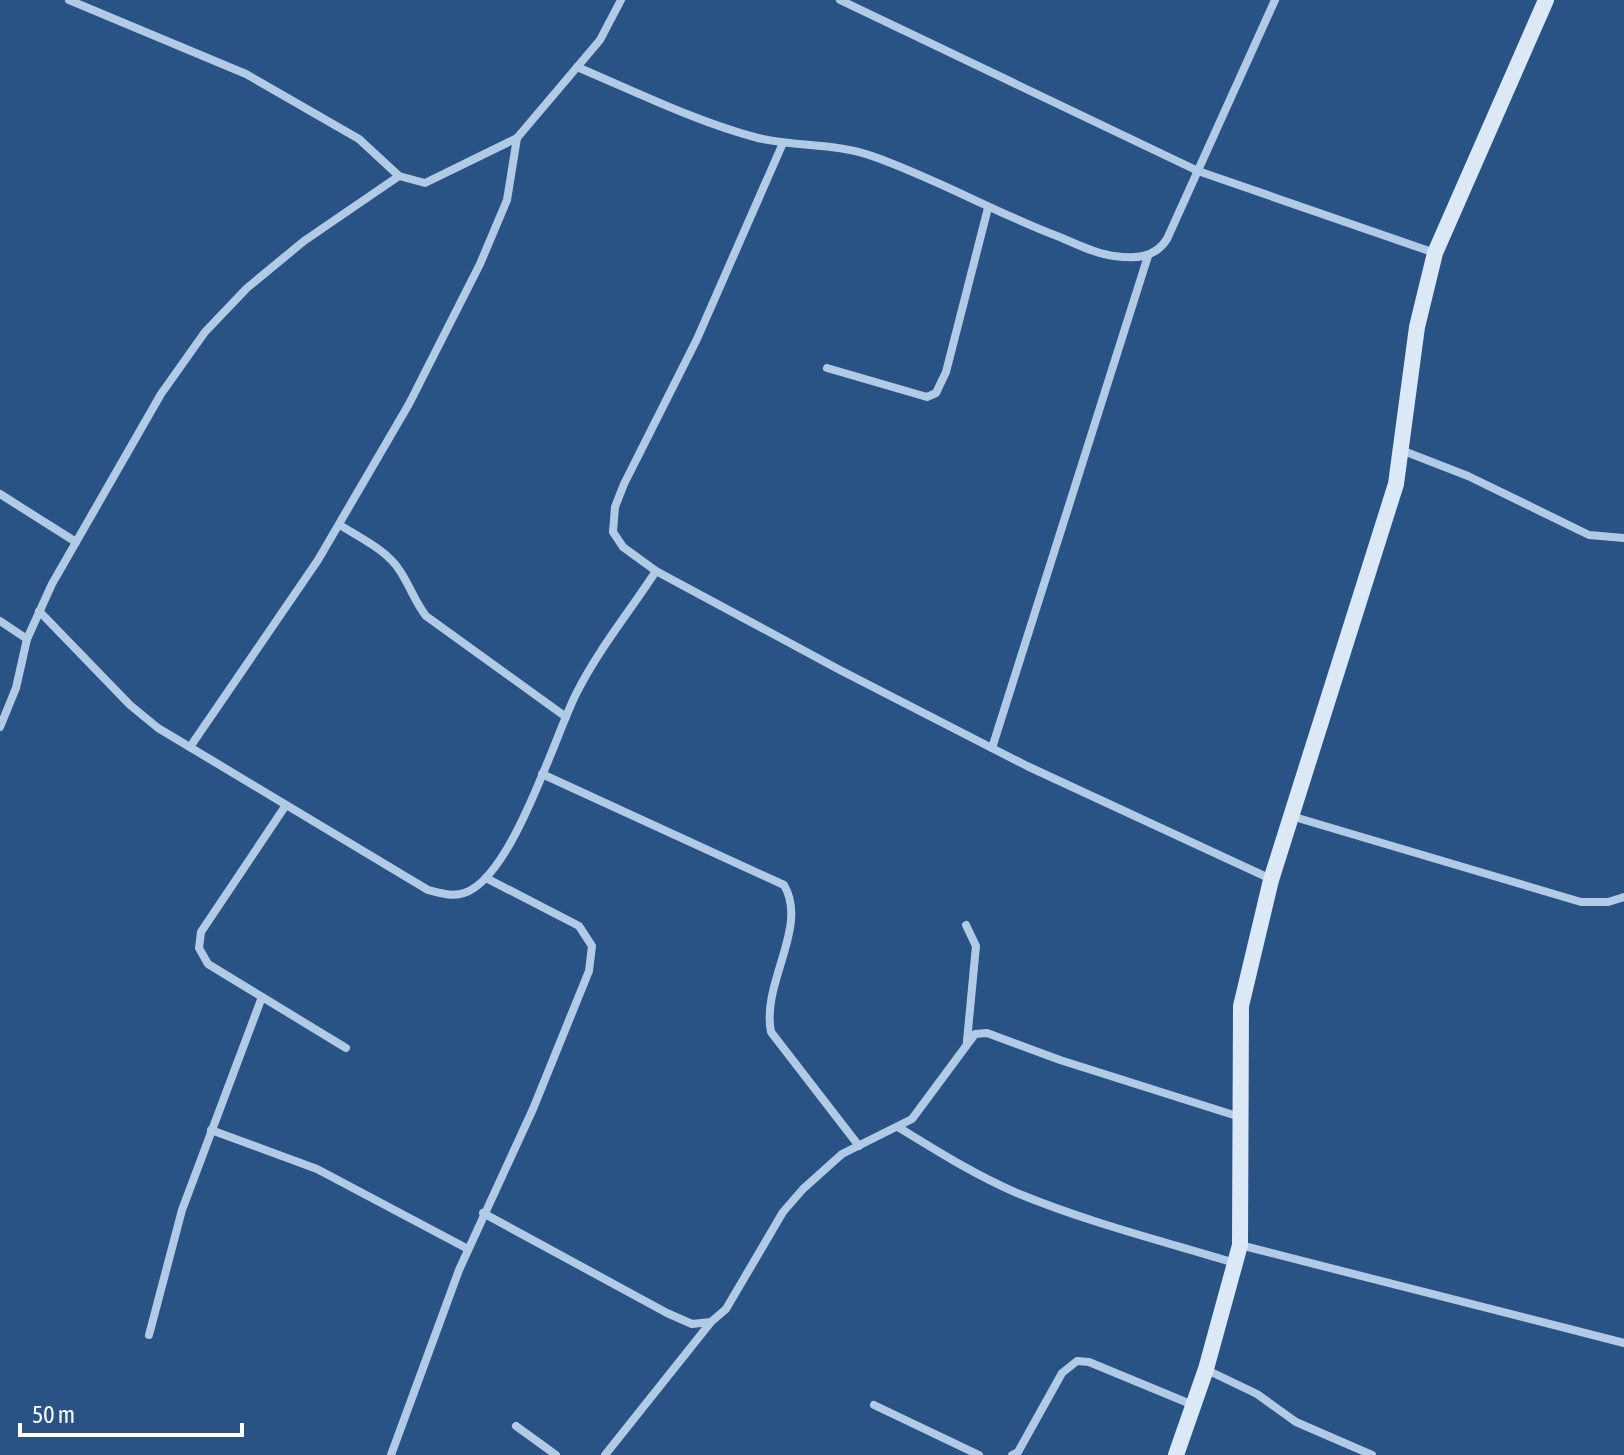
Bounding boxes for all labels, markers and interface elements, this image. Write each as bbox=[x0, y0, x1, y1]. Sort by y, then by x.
scale bar bbox=[20, 1387, 242, 1437]
text: 50 m bbox=[32, 1401, 75, 1428]

